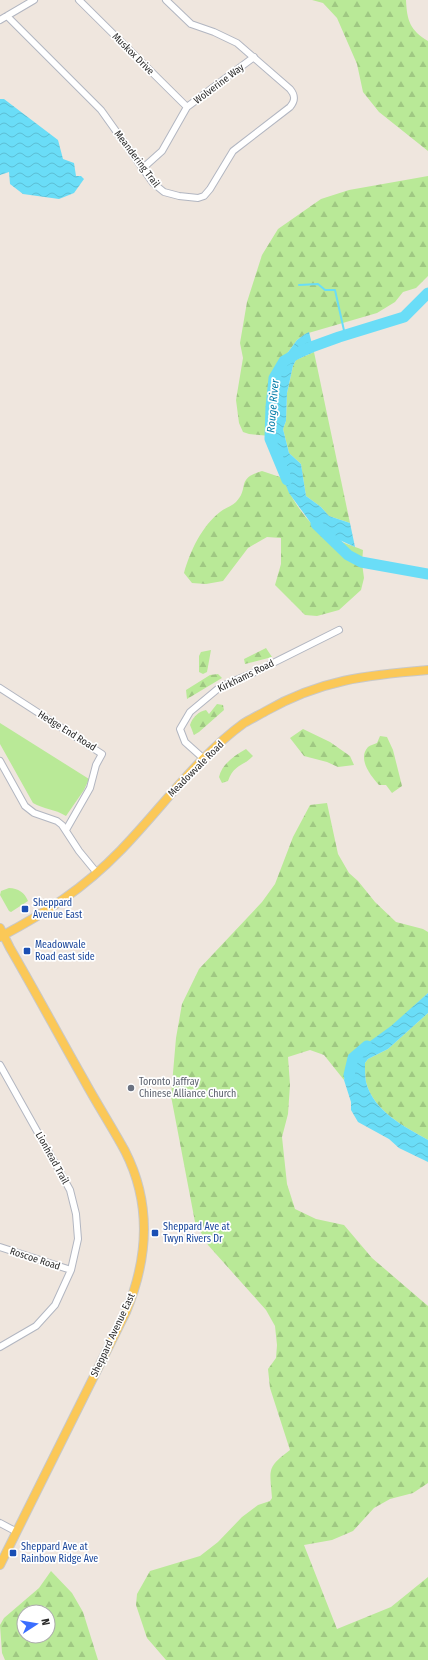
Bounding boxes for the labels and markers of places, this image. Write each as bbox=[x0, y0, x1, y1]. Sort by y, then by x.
place label: Sheppard Avenue East bbox=[33, 897, 83, 921]
marker: Sheppard Avenue East bbox=[20, 904, 30, 914]
place label: Meadowvale Road east side bbox=[35, 939, 95, 963]
marker: Meadowvale Road east side bbox=[22, 946, 32, 956]
place label: Toronto Jaffray Chinese Alliance Church bbox=[139, 1076, 236, 1100]
marker: Toronto Jaffray Chinese Alliance Church bbox=[126, 1083, 136, 1093]
place label: Sheppard Ave at Twyn Rivers Dr bbox=[163, 1221, 230, 1245]
marker: Sheppard Ave at Twyn Rivers Dr bbox=[150, 1228, 160, 1238]
place label: Sheppard Ave at Rainbow Ridge Ave bbox=[21, 1541, 98, 1565]
marker: Sheppard Ave at Rainbow Ridge Ave bbox=[8, 1548, 18, 1558]

